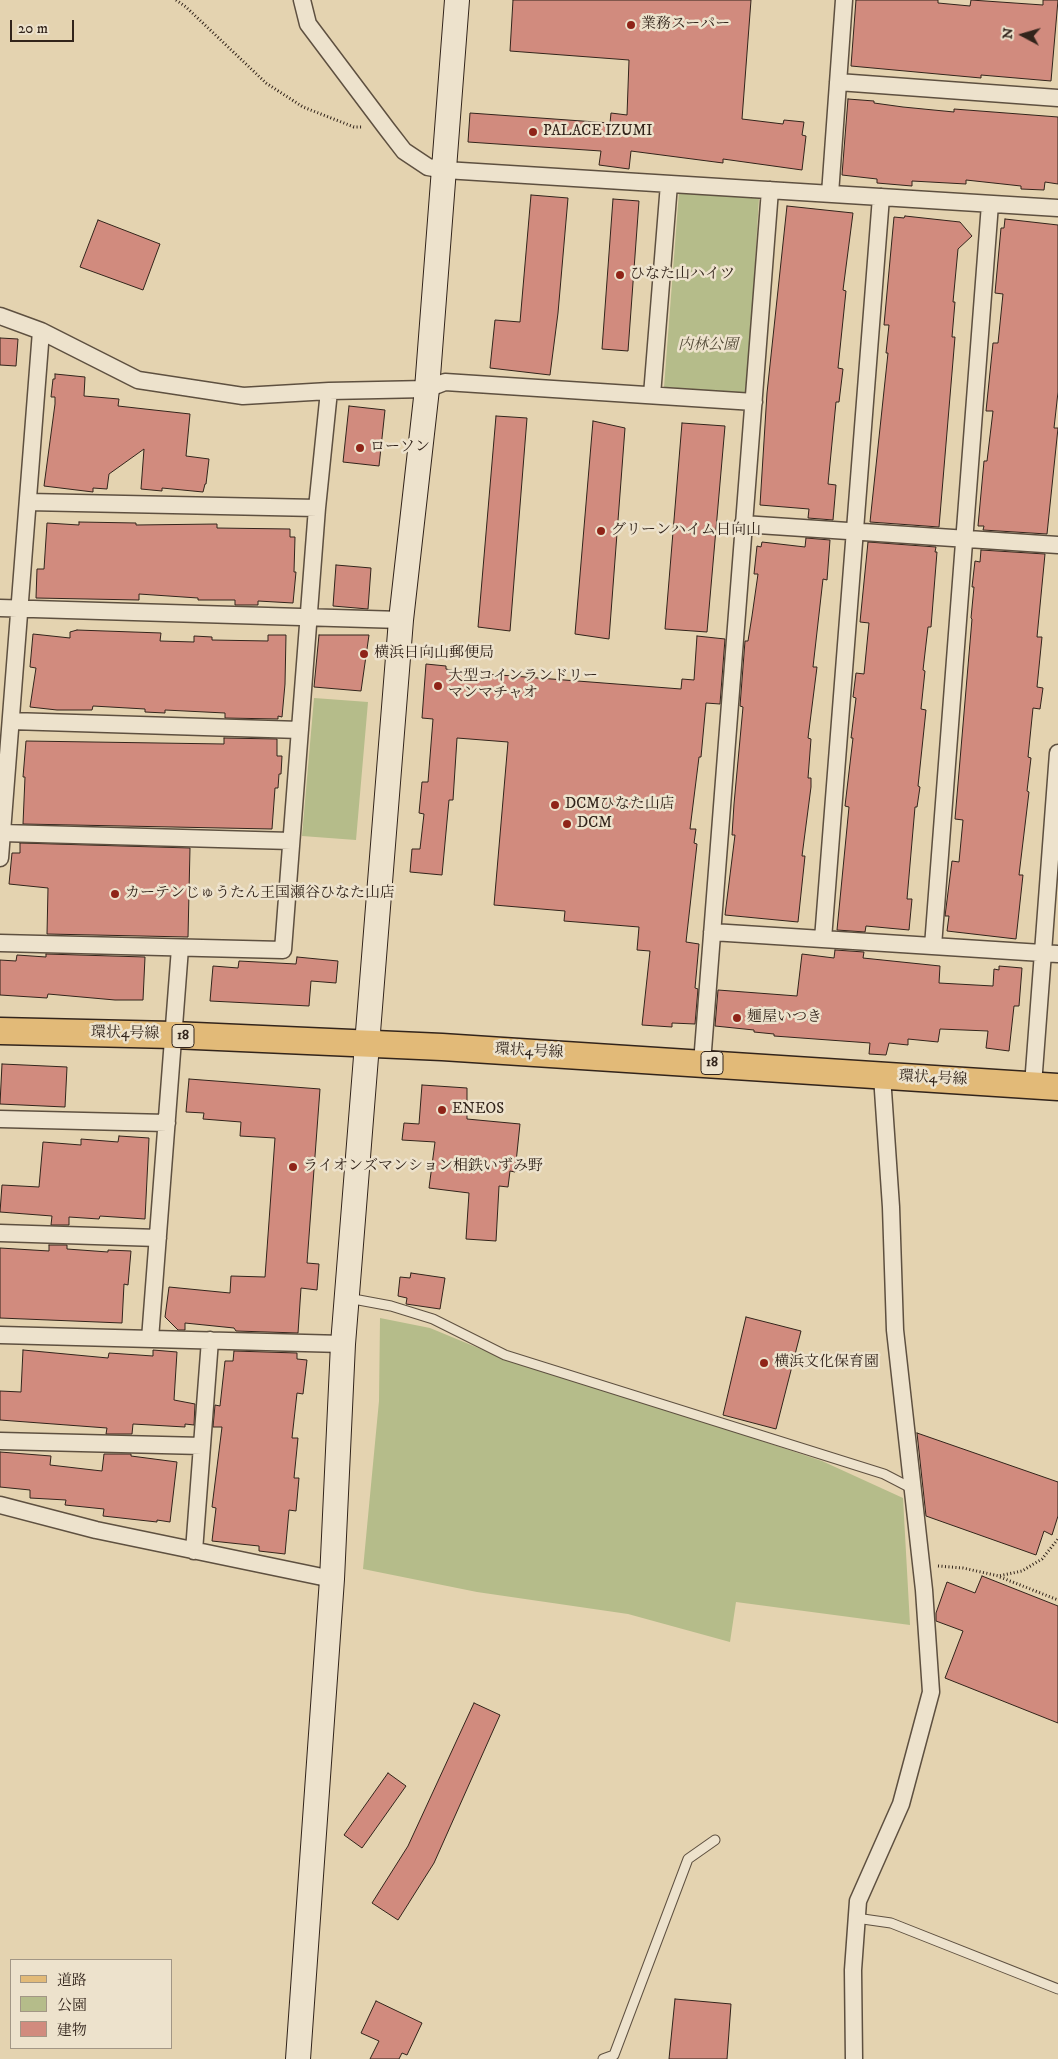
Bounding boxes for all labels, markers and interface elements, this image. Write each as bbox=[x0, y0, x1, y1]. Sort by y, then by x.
scale bar bbox=[12, 10, 76, 42]
north arrow bbox=[998, 10, 1048, 60]
place label: 業務スーパー bbox=[641, 16, 730, 34]
text: 20 m bbox=[18, 19, 48, 38]
marker: 業務スーパー bbox=[625, 19, 637, 31]
text: N bbox=[999, 27, 1018, 40]
place label: PALACE IZUMI bbox=[543, 123, 652, 141]
marker: PALACE IZUMI bbox=[527, 126, 539, 138]
place label: ひなた山ハイツ bbox=[630, 266, 735, 284]
marker: ひなた山ハイツ bbox=[614, 269, 626, 281]
park label: 内林公園 bbox=[678, 337, 738, 355]
place label: ローソン bbox=[370, 439, 430, 457]
marker: ローソン bbox=[354, 442, 366, 454]
place label: グリーンハイム日向山 bbox=[611, 522, 761, 540]
marker: グリーンハイム日向山 bbox=[595, 525, 607, 537]
place label: 横浜日向山郵便局 bbox=[374, 645, 494, 663]
marker: 横浜日向山郵便局 bbox=[358, 648, 370, 660]
place label: 大型コインランドリー マンマチャオ bbox=[448, 668, 598, 703]
marker: 大型コインランドリー マンマチャオ bbox=[432, 680, 444, 692]
place label: DCMひなた山店 bbox=[565, 796, 675, 814]
marker: DCMひなた山店 bbox=[549, 799, 561, 811]
place label: DCM bbox=[577, 815, 612, 833]
marker: DCM bbox=[561, 818, 573, 830]
place label: カーテンじゅうたん王国瀬谷ひなた山店 bbox=[125, 885, 395, 903]
marker: カーテンじゅうたん王国瀬谷ひなた山店 bbox=[109, 888, 121, 900]
place label: 麺屋いつき bbox=[747, 1009, 822, 1027]
marker: 麺屋いつき bbox=[731, 1012, 743, 1024]
street label: 環状4号線 bbox=[91, 1024, 159, 1044]
road number: 18 bbox=[172, 1024, 194, 1048]
street label: 環状4号線 bbox=[494, 1041, 564, 1063]
road number: 18 bbox=[701, 1052, 723, 1074]
street label: 環状4号線 bbox=[898, 1068, 968, 1090]
place label: ENEOS bbox=[452, 1101, 504, 1119]
marker: ENEOS bbox=[436, 1104, 448, 1116]
place label: ライオンズマンション相鉄いずみ野 bbox=[303, 1158, 543, 1176]
marker: ライオンズマンション相鉄いずみ野 bbox=[287, 1161, 299, 1173]
place label: 横浜文化保育園 bbox=[774, 1354, 879, 1372]
marker: 横浜文化保育園 bbox=[758, 1357, 770, 1369]
legend bbox=[10, 1959, 172, 2049]
text: 道路 bbox=[57, 1971, 87, 1990]
text: 公園 bbox=[57, 1996, 87, 2015]
text: 建物 bbox=[57, 2021, 87, 2040]

